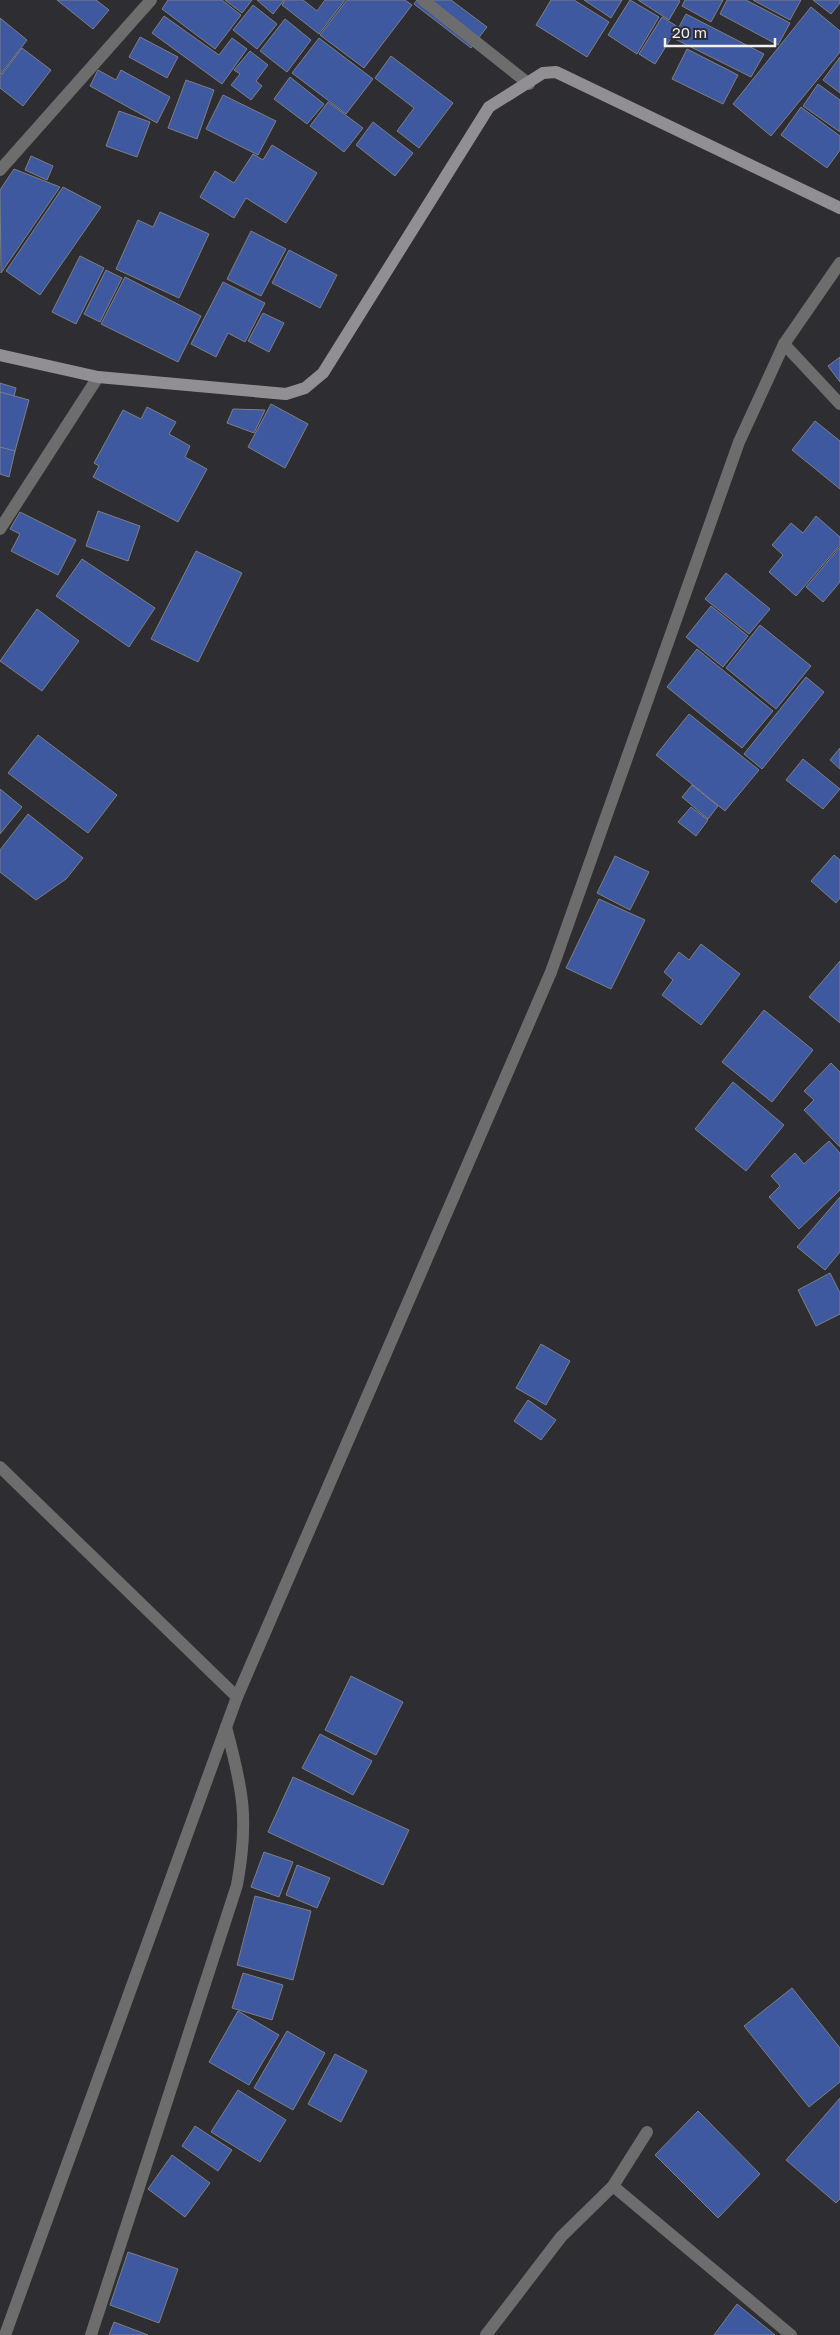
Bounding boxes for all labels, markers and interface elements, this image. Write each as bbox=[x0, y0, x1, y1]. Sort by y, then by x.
scale bar bbox=[665, 15, 775, 47]
text: 20 m bbox=[672, 23, 707, 41]

